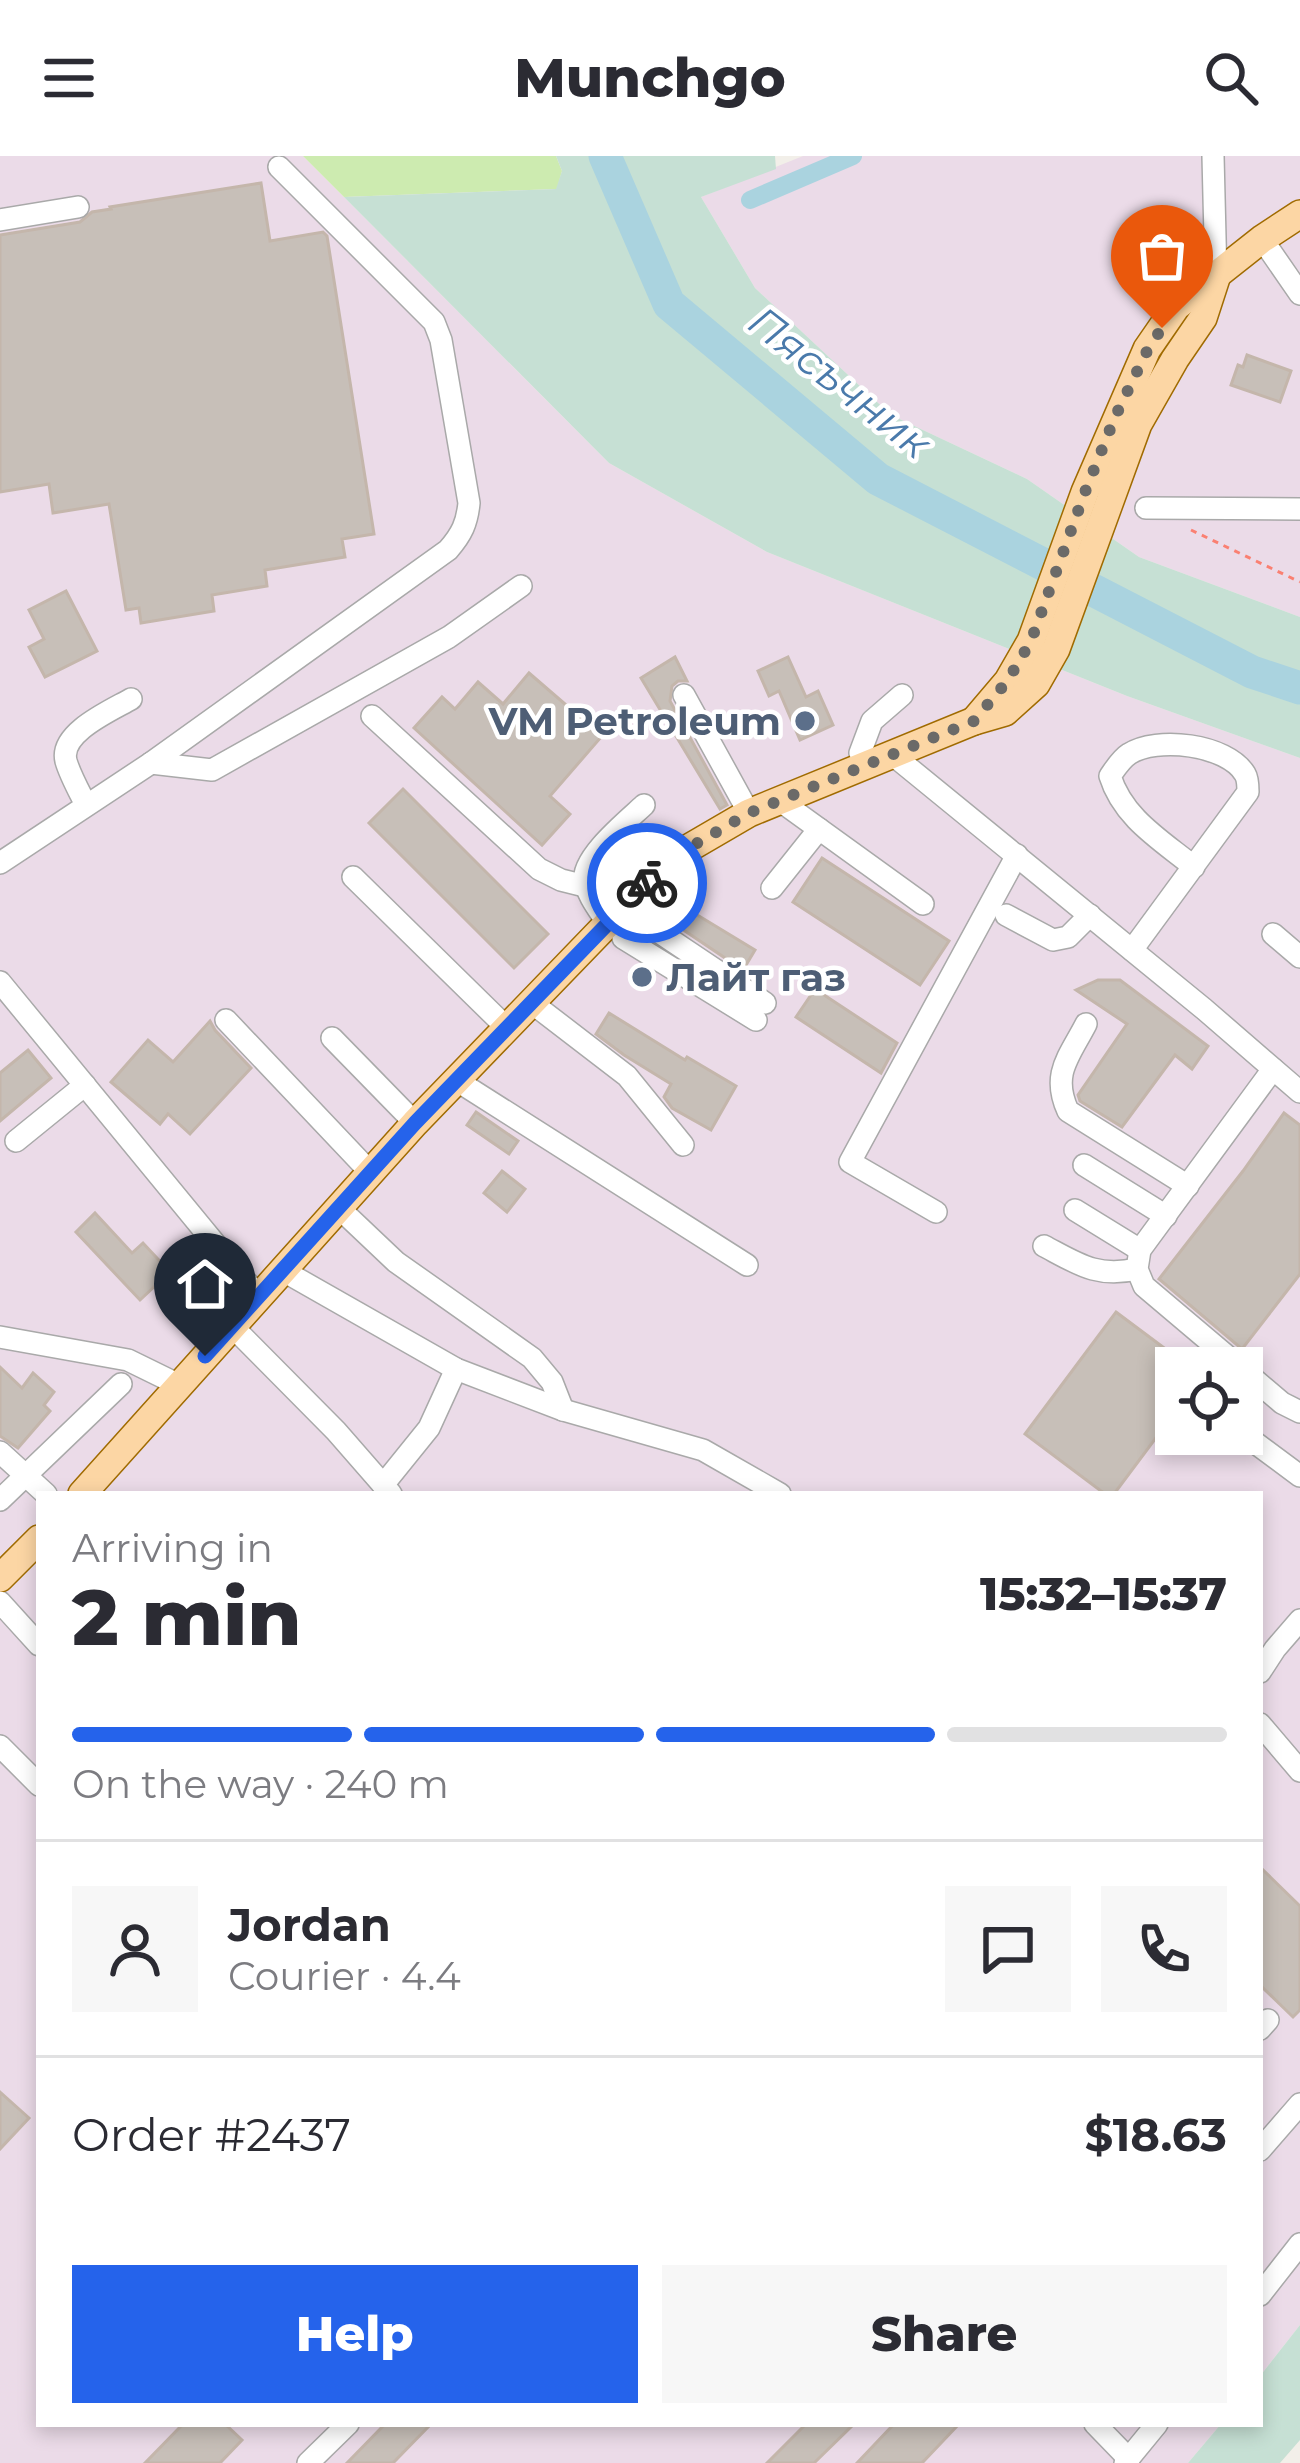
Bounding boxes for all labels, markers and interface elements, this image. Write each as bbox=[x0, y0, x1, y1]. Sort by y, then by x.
icon: menu bbox=[36, 45, 102, 111]
text: Munchgo bbox=[514, 45, 786, 111]
icon: search bbox=[1198, 45, 1264, 111]
pin bbox=[1111, 205, 1213, 328]
icon: bag bbox=[1129, 223, 1195, 289]
water label: Пясъчник bbox=[739, 295, 943, 470]
place label: VM Petroleum bbox=[487, 697, 781, 745]
marker: VM Petroleum bbox=[792, 708, 818, 734]
courier bbox=[587, 823, 707, 943]
icon: bike bbox=[614, 850, 680, 916]
place label: Лайт газ bbox=[666, 953, 846, 1001]
marker: Лайт газ bbox=[629, 964, 655, 990]
pin bbox=[154, 1233, 256, 1356]
icon: home bbox=[172, 1251, 238, 1317]
map controls bbox=[1155, 1347, 1263, 1455]
button: locate bbox=[1155, 1347, 1263, 1455]
text: Arriving in bbox=[72, 1524, 273, 1572]
text: 15:32–15:37 bbox=[980, 1566, 1227, 1621]
text: 2 min bbox=[72, 1569, 302, 1665]
text: On the way · 240 m bbox=[72, 1760, 449, 1808]
button: person bbox=[72, 1886, 198, 2012]
button: chat bbox=[945, 1886, 1071, 2012]
button: phone bbox=[1101, 1886, 1227, 2012]
text: Jordan bbox=[228, 1897, 391, 1952]
text: Courier · 4.4 bbox=[228, 1952, 461, 2000]
text: Order #2437 bbox=[72, 2107, 351, 2162]
text: $18.63 bbox=[1084, 2107, 1227, 2162]
button: Help bbox=[72, 2265, 638, 2403]
button: Share bbox=[662, 2265, 1227, 2403]

